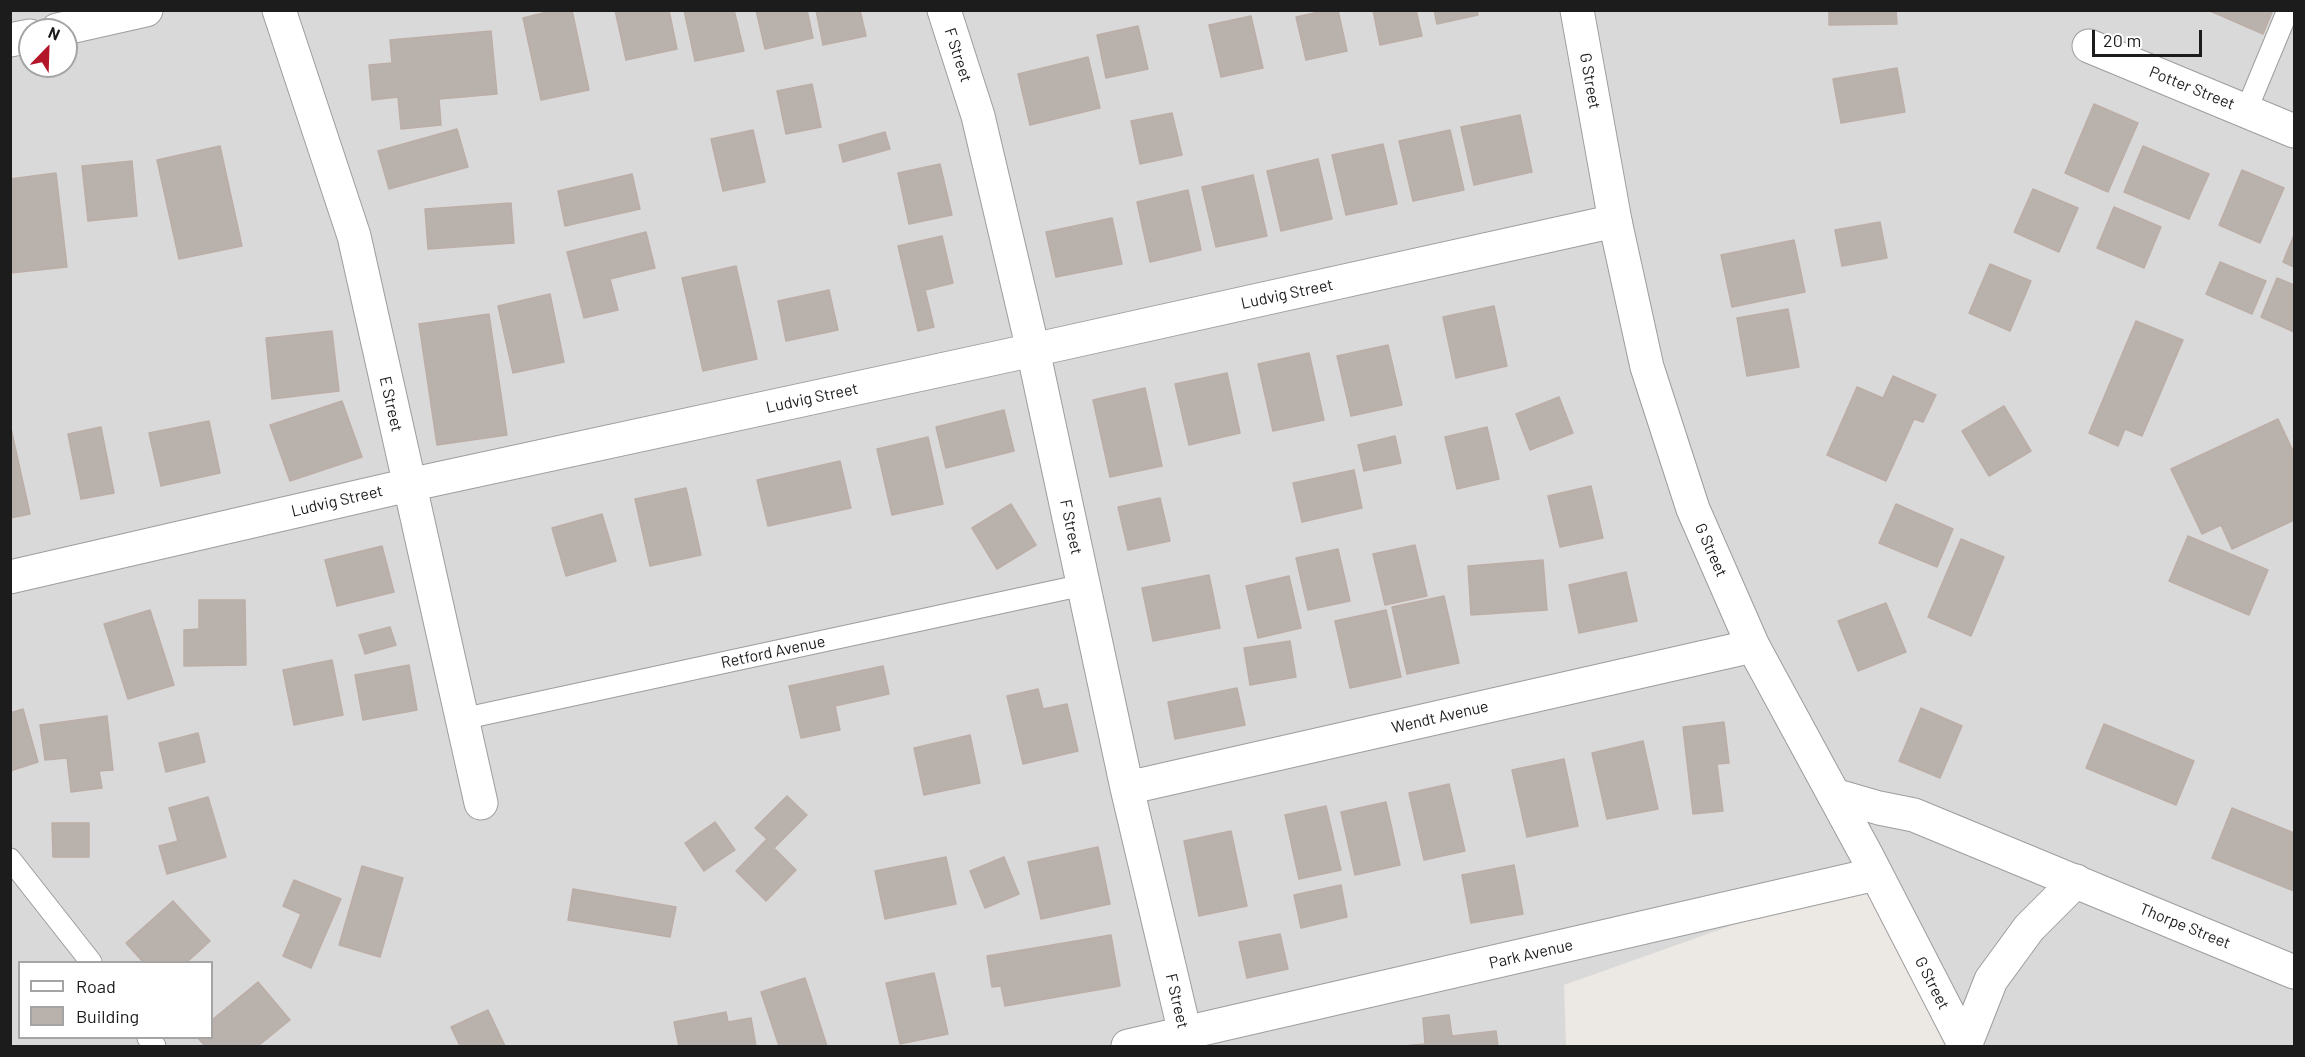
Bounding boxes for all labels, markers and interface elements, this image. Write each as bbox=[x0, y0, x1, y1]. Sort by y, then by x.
north arrow bbox=[18, 18, 78, 78]
scale bar bbox=[2095, 18, 2204, 56]
text: N bbox=[46, 22, 63, 44]
street label: F Street bbox=[940, 25, 976, 85]
text: 20 m bbox=[2103, 29, 2141, 51]
street label: G Street bbox=[1576, 51, 1604, 111]
street label: Potter Street bbox=[2146, 62, 2238, 114]
street label: Ludvig Street bbox=[1239, 275, 1335, 313]
street label: E Street bbox=[375, 374, 407, 434]
street label: Ludvig Street bbox=[764, 379, 860, 417]
street label: Ludvig Street bbox=[289, 481, 385, 521]
street label: F Street bbox=[1056, 498, 1086, 556]
street label: G Street bbox=[1691, 520, 1731, 580]
street label: Retford Avenue bbox=[719, 632, 827, 672]
street label: Wendt Avenue bbox=[1390, 697, 1490, 737]
street label: Thorpe Street bbox=[2137, 899, 2233, 953]
street label: Park Avenue bbox=[1487, 935, 1575, 973]
street label: G Street bbox=[1911, 953, 1953, 1013]
legend bbox=[18, 961, 213, 1039]
street label: F Street bbox=[1161, 972, 1193, 1030]
text: Road bbox=[76, 975, 116, 997]
text: Building bbox=[76, 1005, 139, 1027]

